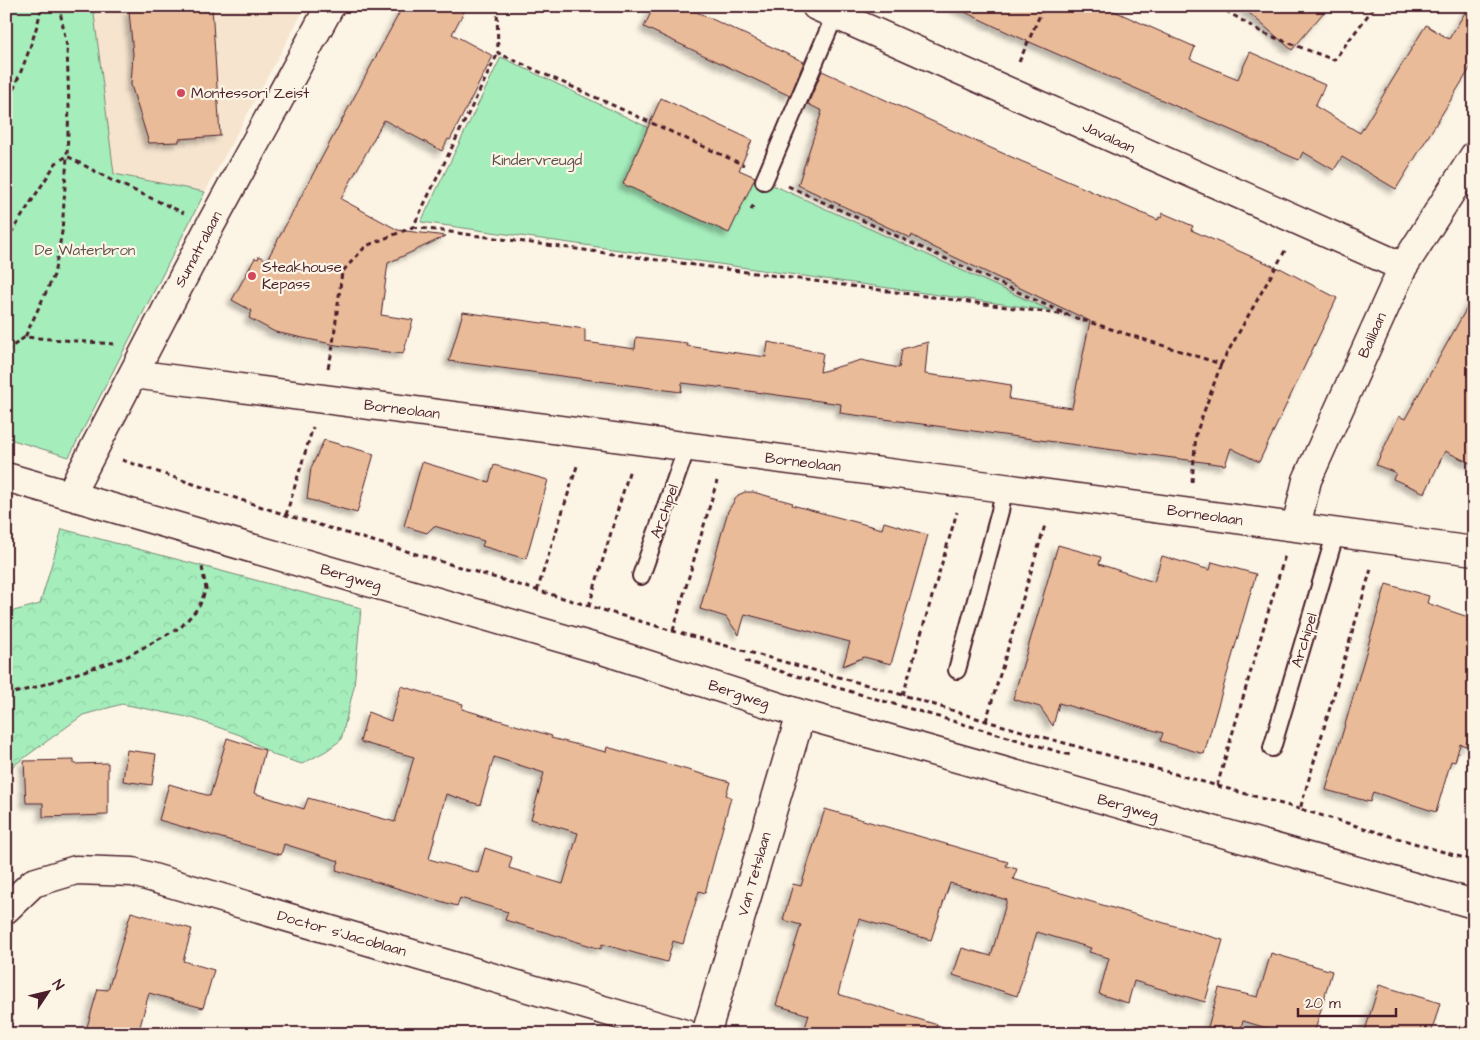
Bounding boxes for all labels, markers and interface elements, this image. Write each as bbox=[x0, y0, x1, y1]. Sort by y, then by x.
place label: Montessori Zeist bbox=[191, 83, 309, 104]
marker: Montessori Zeist bbox=[175, 87, 187, 99]
street label: Javalaan bbox=[1079, 116, 1139, 159]
park label: Kindervreugd bbox=[492, 150, 582, 172]
street label: Sumatralaan bbox=[170, 207, 228, 291]
park label: De Waterbron bbox=[35, 240, 136, 261]
place label: Steakhouse Kepass bbox=[262, 257, 342, 295]
marker: Steakhouse Kepass bbox=[246, 270, 258, 282]
street label: Balilaan bbox=[1353, 309, 1392, 361]
street label: Borneolaan bbox=[363, 394, 442, 425]
street label: Borneolaan bbox=[764, 447, 843, 478]
street label: Archipel bbox=[645, 481, 684, 541]
street label: Borneolaan bbox=[1166, 500, 1245, 531]
street label: Bergweg bbox=[318, 559, 384, 597]
street label: Archipel bbox=[1286, 610, 1323, 670]
street label: Bergweg bbox=[705, 675, 772, 715]
street label: Bergweg bbox=[1095, 789, 1161, 827]
street label: Van Tetslaan bbox=[732, 829, 777, 919]
street label: Doctor s'Jacoblaan bbox=[275, 905, 409, 962]
north arrow bbox=[22, 968, 72, 1018]
text: N bbox=[47, 976, 69, 995]
scale bar bbox=[1298, 985, 1395, 1017]
text: 20 m bbox=[1305, 993, 1341, 1014]

